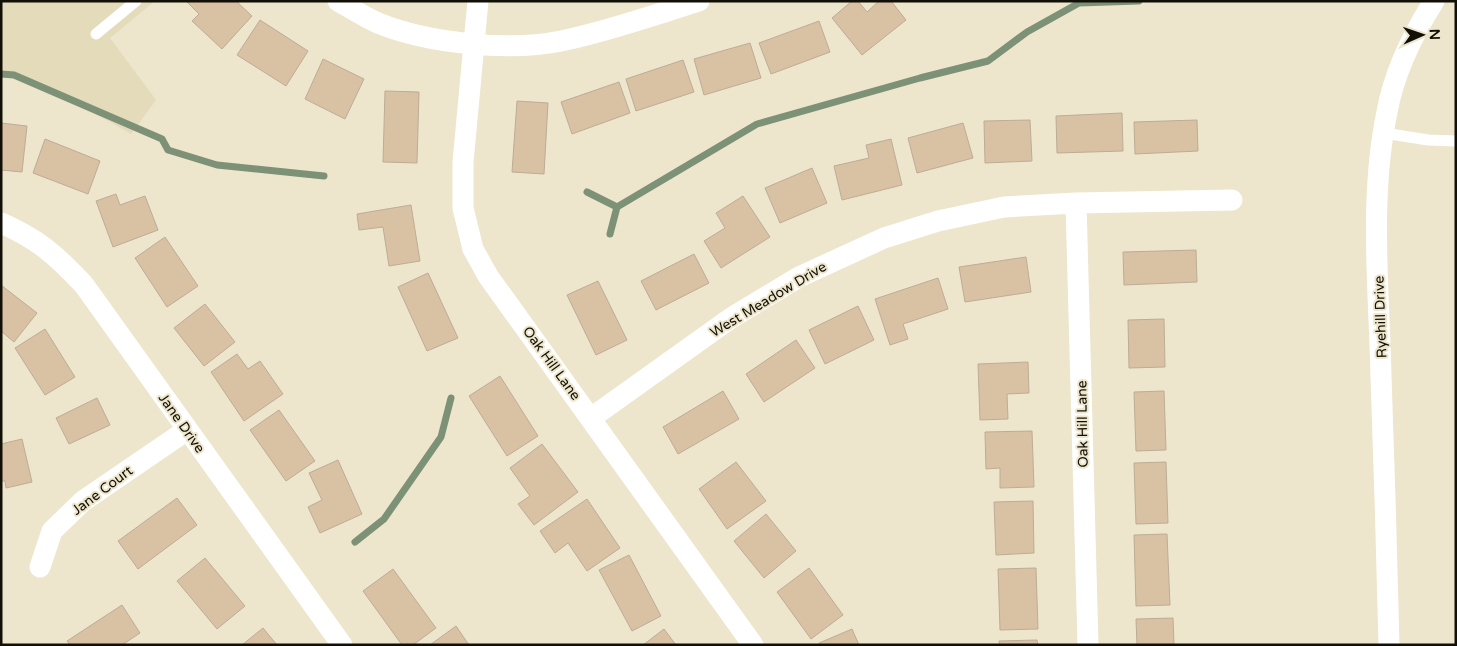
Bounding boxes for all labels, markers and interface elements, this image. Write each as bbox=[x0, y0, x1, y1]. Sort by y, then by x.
north arrow bbox=[1397, 10, 1447, 60]
text: N bbox=[1426, 29, 1443, 40]
street label: West Meadow Drive bbox=[707, 258, 830, 341]
street label: Ryehill Drive bbox=[1371, 275, 1390, 358]
street label: Oak Hill Lane bbox=[519, 323, 584, 404]
street label: Oak Hill Lane bbox=[1073, 380, 1092, 468]
street label: Jane Drive bbox=[155, 390, 208, 456]
street label: Jane Court bbox=[69, 462, 137, 519]

